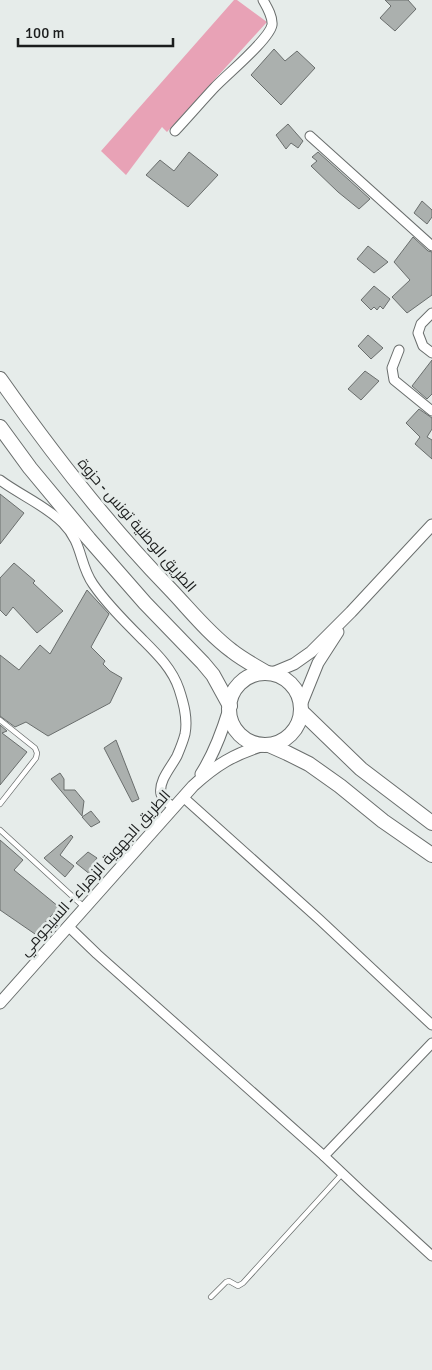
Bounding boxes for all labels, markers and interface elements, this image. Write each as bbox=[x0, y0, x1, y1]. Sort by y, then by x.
scale bar bbox=[18, 15, 172, 47]
text: 100 m bbox=[25, 24, 65, 42]
street label: الطريق الوطنية تونس - حزوة bbox=[73, 454, 200, 596]
street label: الطريق الجهوية الزهراء - السيجومي bbox=[16, 786, 176, 962]

